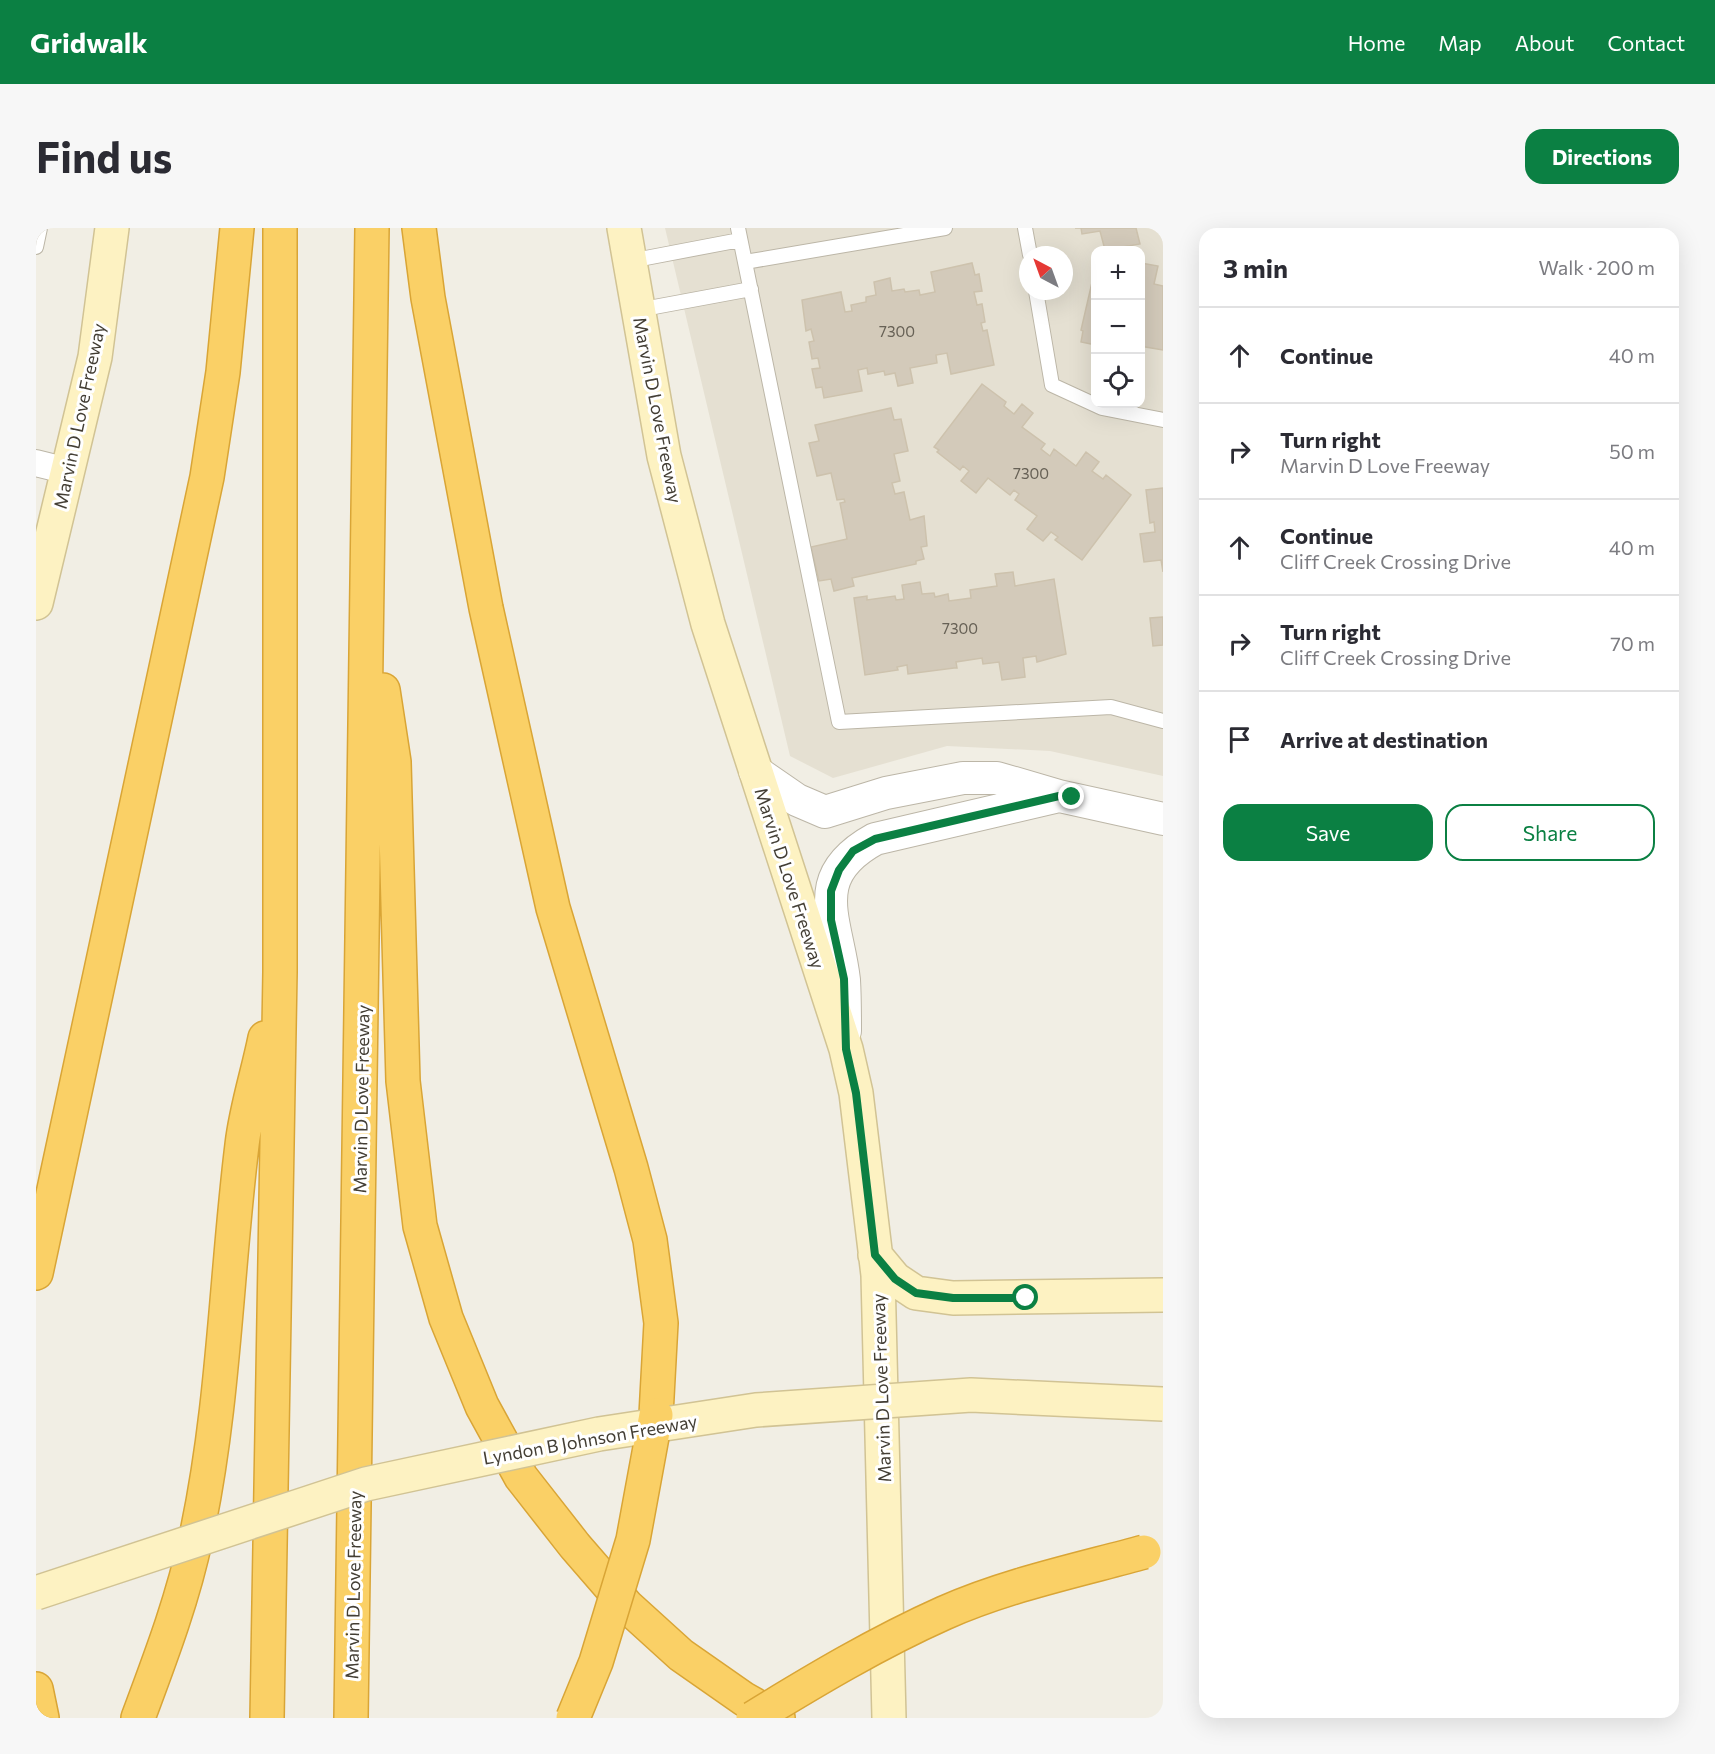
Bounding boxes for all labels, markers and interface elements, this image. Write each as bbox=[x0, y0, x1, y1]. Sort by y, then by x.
text: Gridwalk bbox=[30, 25, 148, 59]
text: Home bbox=[1348, 30, 1405, 55]
text: Map bbox=[1438, 30, 1482, 55]
text: About bbox=[1515, 30, 1574, 55]
text: Contact bbox=[1607, 30, 1685, 55]
button: Directions bbox=[1525, 129, 1679, 184]
text: Find us bbox=[36, 130, 172, 182]
north arrow bbox=[1019, 246, 1073, 300]
map controls bbox=[1091, 246, 1145, 408]
button: + bbox=[1091, 246, 1145, 300]
text: 3 min bbox=[1223, 252, 1288, 283]
text: Walk · 200 m bbox=[1538, 255, 1655, 279]
button: − bbox=[1091, 300, 1145, 354]
street label: Marvin D Love Freeway bbox=[629, 315, 687, 505]
street label: Marvin D Love Freeway bbox=[49, 321, 109, 511]
house number: 7300 bbox=[879, 322, 915, 340]
icon: ahead bbox=[1223, 339, 1256, 372]
text: Continue bbox=[1280, 342, 1373, 369]
text: 40 m bbox=[1609, 343, 1655, 367]
button: locate bbox=[1091, 354, 1145, 408]
text: Turn right bbox=[1280, 426, 1381, 453]
icon: right bbox=[1223, 435, 1256, 468]
text: 50 m bbox=[1609, 439, 1655, 463]
text: Marvin D Love Freeway bbox=[1280, 453, 1490, 477]
house number: 7300 bbox=[1013, 464, 1049, 482]
text: Continue bbox=[1280, 522, 1373, 549]
icon: ahead bbox=[1223, 531, 1256, 564]
text: 40 m bbox=[1609, 535, 1655, 559]
text: Cliff Creek Crossing Drive bbox=[1280, 549, 1511, 573]
text: Turn right bbox=[1280, 618, 1381, 645]
house number: 7300 bbox=[942, 619, 978, 637]
icon: right bbox=[1223, 627, 1256, 660]
text: 70 m bbox=[1610, 631, 1655, 655]
text: Cliff Creek Crossing Drive bbox=[1280, 645, 1511, 669]
icon: arrive bbox=[1223, 723, 1256, 756]
text: Arrive at destination bbox=[1280, 726, 1488, 753]
route end bbox=[1058, 783, 1084, 809]
street label: Marvin D Love Freeway bbox=[750, 785, 830, 971]
button: Save bbox=[1223, 804, 1433, 861]
button: Share bbox=[1445, 804, 1655, 861]
street label: Marvin D Love Freeway bbox=[348, 1004, 374, 1194]
route start bbox=[1012, 1284, 1038, 1310]
street label: Marvin D Love Freeway bbox=[867, 1293, 895, 1483]
street label: Lyndon B Johnson Freeway bbox=[481, 1409, 699, 1469]
street label: Marvin D Love Freeway bbox=[340, 1490, 366, 1680]

